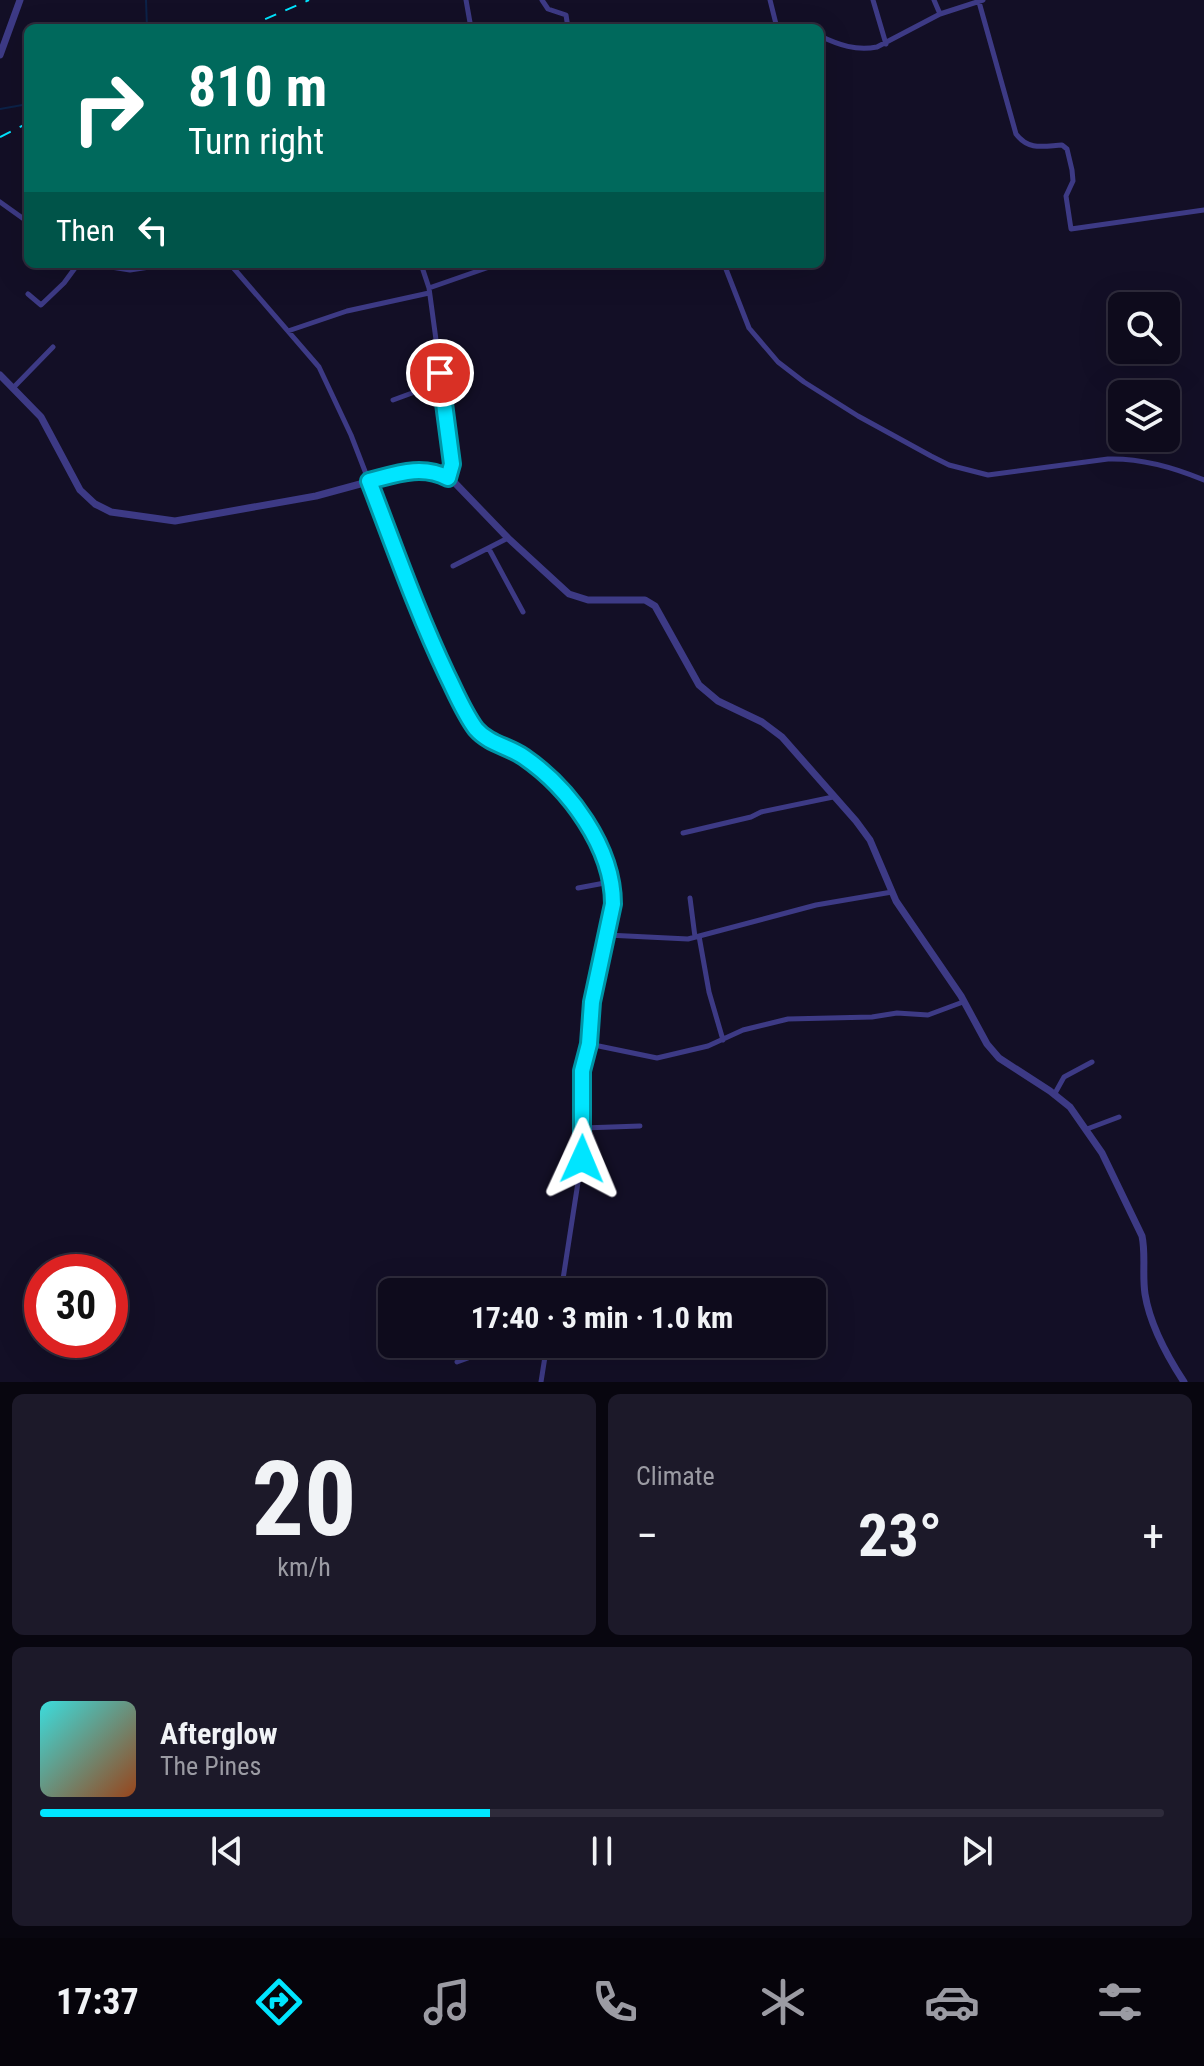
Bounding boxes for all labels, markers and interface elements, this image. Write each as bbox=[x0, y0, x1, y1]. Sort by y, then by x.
text: 810 m bbox=[188, 54, 327, 120]
icon: right bbox=[56, 56, 160, 160]
text: Turn right bbox=[188, 121, 324, 163]
icon: left bbox=[131, 208, 175, 252]
text: Then bbox=[56, 213, 115, 248]
map controls bbox=[1108, 292, 1180, 452]
button: search bbox=[1108, 292, 1180, 364]
pin bbox=[406, 339, 474, 407]
icon: arrive bbox=[418, 351, 462, 395]
button: layers bbox=[1108, 380, 1180, 452]
position arrow bbox=[540, 1117, 624, 1201]
speed limit sign: 30 bbox=[24, 1254, 128, 1358]
text: 17:40 · 3 min · 1.0 km bbox=[471, 1300, 733, 1335]
text: 20 bbox=[251, 1439, 357, 1560]
text: Climate bbox=[636, 1461, 715, 1491]
text: 23° bbox=[858, 1500, 942, 1571]
text: − bbox=[636, 1510, 658, 1562]
text: + bbox=[1142, 1510, 1164, 1562]
text: km/h bbox=[277, 1552, 331, 1582]
text: Afterglow bbox=[160, 1716, 278, 1751]
text: The Pines bbox=[160, 1751, 261, 1781]
icon: previous bbox=[205, 1829, 249, 1873]
icon: pause bbox=[580, 1829, 624, 1873]
icon: next bbox=[955, 1829, 999, 1873]
icon: directions bbox=[251, 1974, 307, 2030]
icon: music bbox=[419, 1974, 475, 2030]
icon: phone bbox=[587, 1974, 643, 2030]
icon: climate bbox=[755, 1974, 811, 2030]
icon: car bbox=[924, 1974, 980, 2030]
icon: filters bbox=[1092, 1974, 1148, 2030]
text: 17:37 bbox=[56, 1981, 139, 2023]

